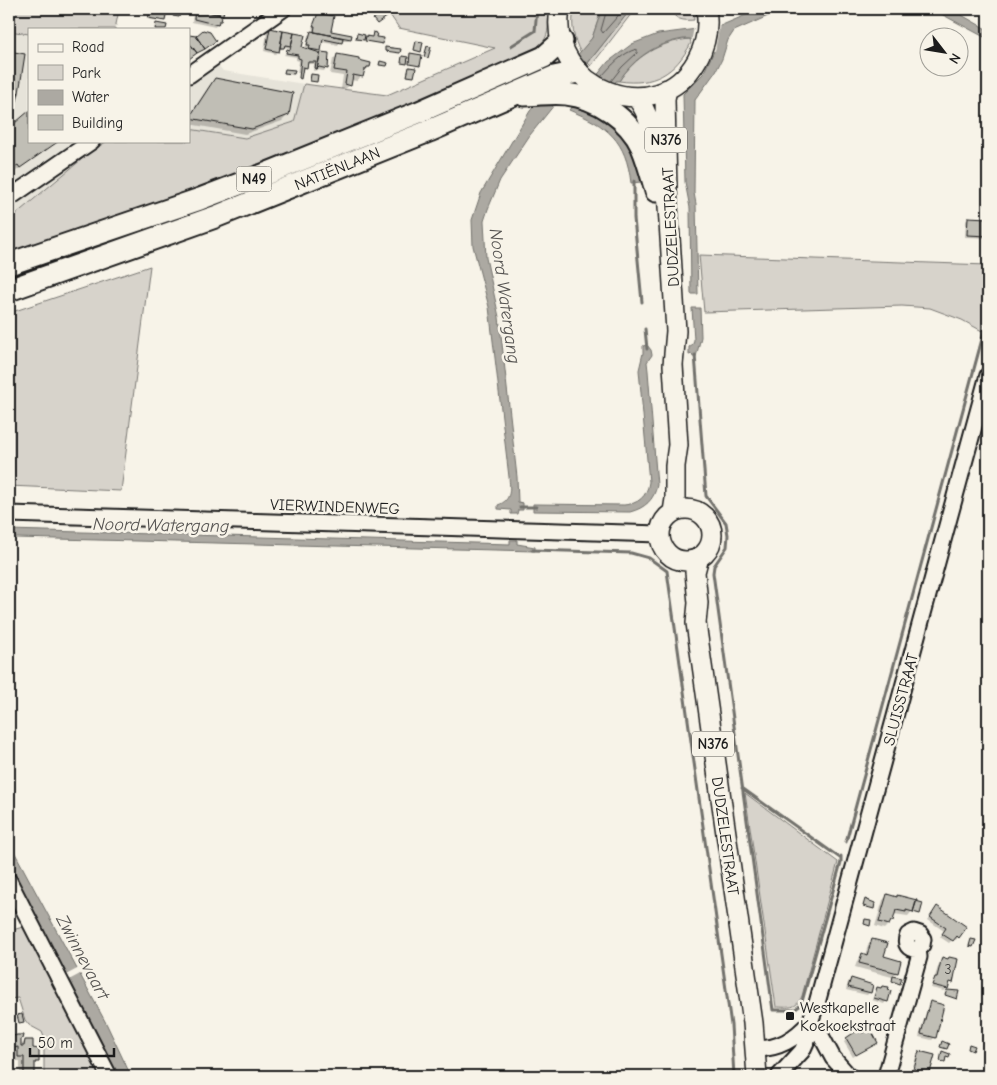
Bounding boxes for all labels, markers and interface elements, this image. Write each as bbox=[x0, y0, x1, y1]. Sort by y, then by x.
legend bbox=[28, 28, 190, 142]
north arrow bbox=[920, 28, 970, 78]
text: Road bbox=[72, 38, 104, 56]
text: N bbox=[945, 50, 964, 67]
text: Park bbox=[72, 64, 101, 82]
text: Water bbox=[72, 88, 109, 106]
text: Building bbox=[72, 114, 123, 132]
road number: N376 bbox=[645, 128, 687, 152]
street label: NATIËNLAAN bbox=[292, 144, 383, 194]
road number: N49 bbox=[236, 166, 272, 192]
street label: DUDZELESTRAAT bbox=[659, 166, 683, 287]
water label: Noord Watergang bbox=[485, 227, 524, 365]
street label: VIERWINDENWEG bbox=[270, 496, 400, 518]
water label: Noord Watergang bbox=[93, 514, 229, 537]
street label: SLUISSTRAAT bbox=[880, 650, 922, 747]
road number: N376 bbox=[692, 732, 734, 756]
street label: DUDZELESTRAAT bbox=[708, 776, 742, 897]
water label: Zwinnevaart bbox=[51, 910, 114, 1004]
house number: 3 bbox=[944, 961, 952, 978]
place label: Westkapelle Koekoekstraat bbox=[800, 999, 896, 1035]
marker: Westkapelle Koekoekstraat bbox=[784, 1010, 796, 1022]
scale bar bbox=[30, 1025, 114, 1057]
text: 50 m bbox=[38, 1034, 73, 1052]

